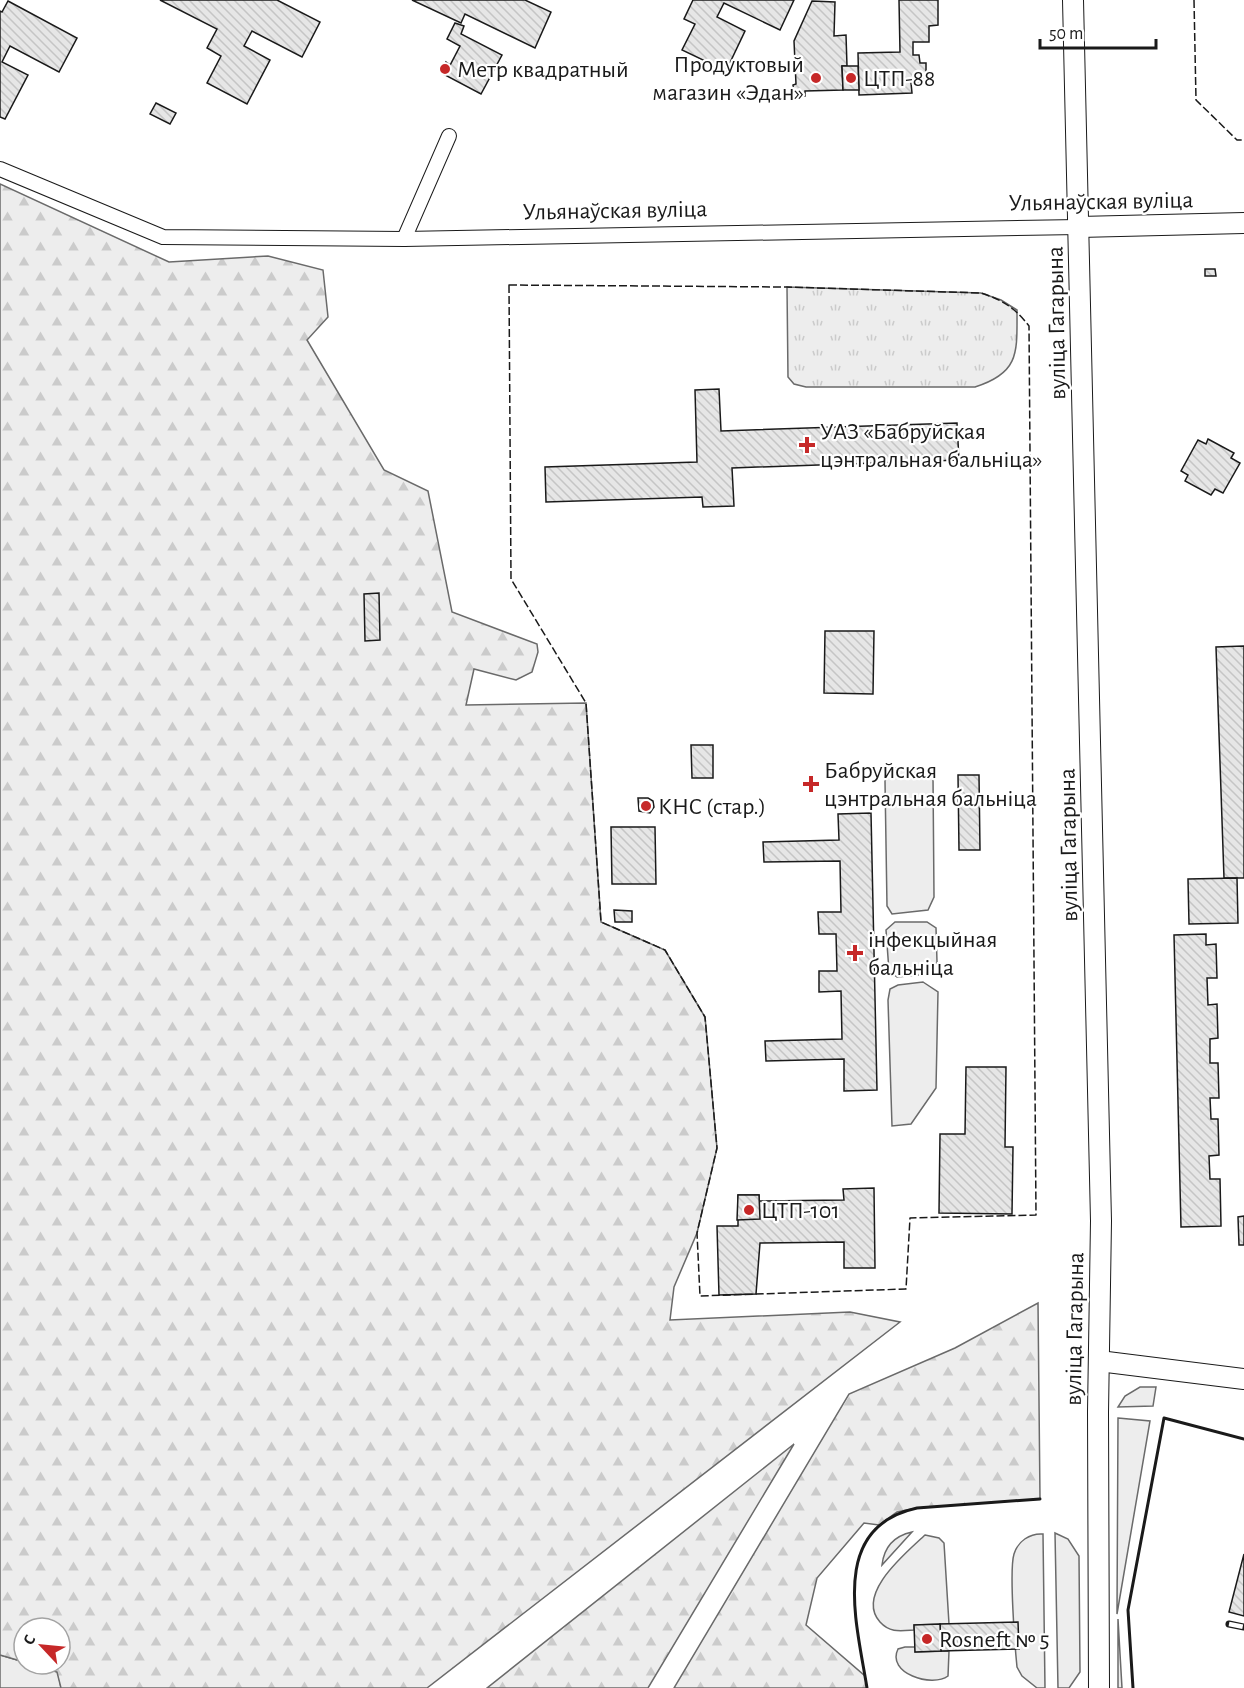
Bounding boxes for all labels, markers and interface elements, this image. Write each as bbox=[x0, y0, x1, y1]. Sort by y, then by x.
scale bar bbox=[1040, 12, 1156, 50]
text: 50 m bbox=[1049, 25, 1083, 43]
place label: Продуктовый магазин «Эдан» bbox=[652, 53, 804, 105]
place label: Метр квадратный bbox=[457, 58, 629, 82]
marker: Метр квадратный bbox=[438, 62, 452, 76]
place label: ЦТП-88 bbox=[863, 67, 935, 91]
marker: Продуктовый магазин «Эдан» bbox=[809, 71, 823, 85]
marker: ЦТП-88 bbox=[844, 71, 858, 85]
street label: Ульянаўская вуліца bbox=[1008, 188, 1194, 216]
street label: Ульянаўская вуліца bbox=[522, 197, 708, 225]
street label: вуліца Гагарына bbox=[1044, 246, 1070, 400]
place label: УАЗ «Бабруйская цэнтральная бальніца» bbox=[820, 420, 1043, 472]
marker: УАЗ «Бабруйская цэнтральная бальніца» bbox=[798, 436, 816, 454]
place label: Бабруйская цэнтральная бальніца bbox=[824, 759, 1037, 811]
street label: вуліца Гагарына bbox=[1056, 768, 1082, 922]
marker: Бабруйская цэнтральная бальніца bbox=[802, 775, 820, 793]
place label: КНС (стар.) bbox=[658, 795, 766, 819]
marker: КНС (стар.) bbox=[639, 799, 653, 813]
place label: інфекцыйная бальніца bbox=[868, 928, 997, 980]
marker: інфекцыйная бальніца bbox=[846, 944, 864, 962]
place label: ЦТП-101 bbox=[761, 1199, 840, 1223]
marker: ЦТП-101 bbox=[742, 1203, 756, 1217]
street label: вуліца Гагарына bbox=[1062, 1252, 1088, 1406]
north arrow bbox=[12, 1616, 72, 1676]
place label: Rosneft № 5 bbox=[939, 1628, 1050, 1652]
text: С bbox=[20, 1632, 39, 1647]
marker: Rosneft № 5 bbox=[920, 1632, 934, 1646]

